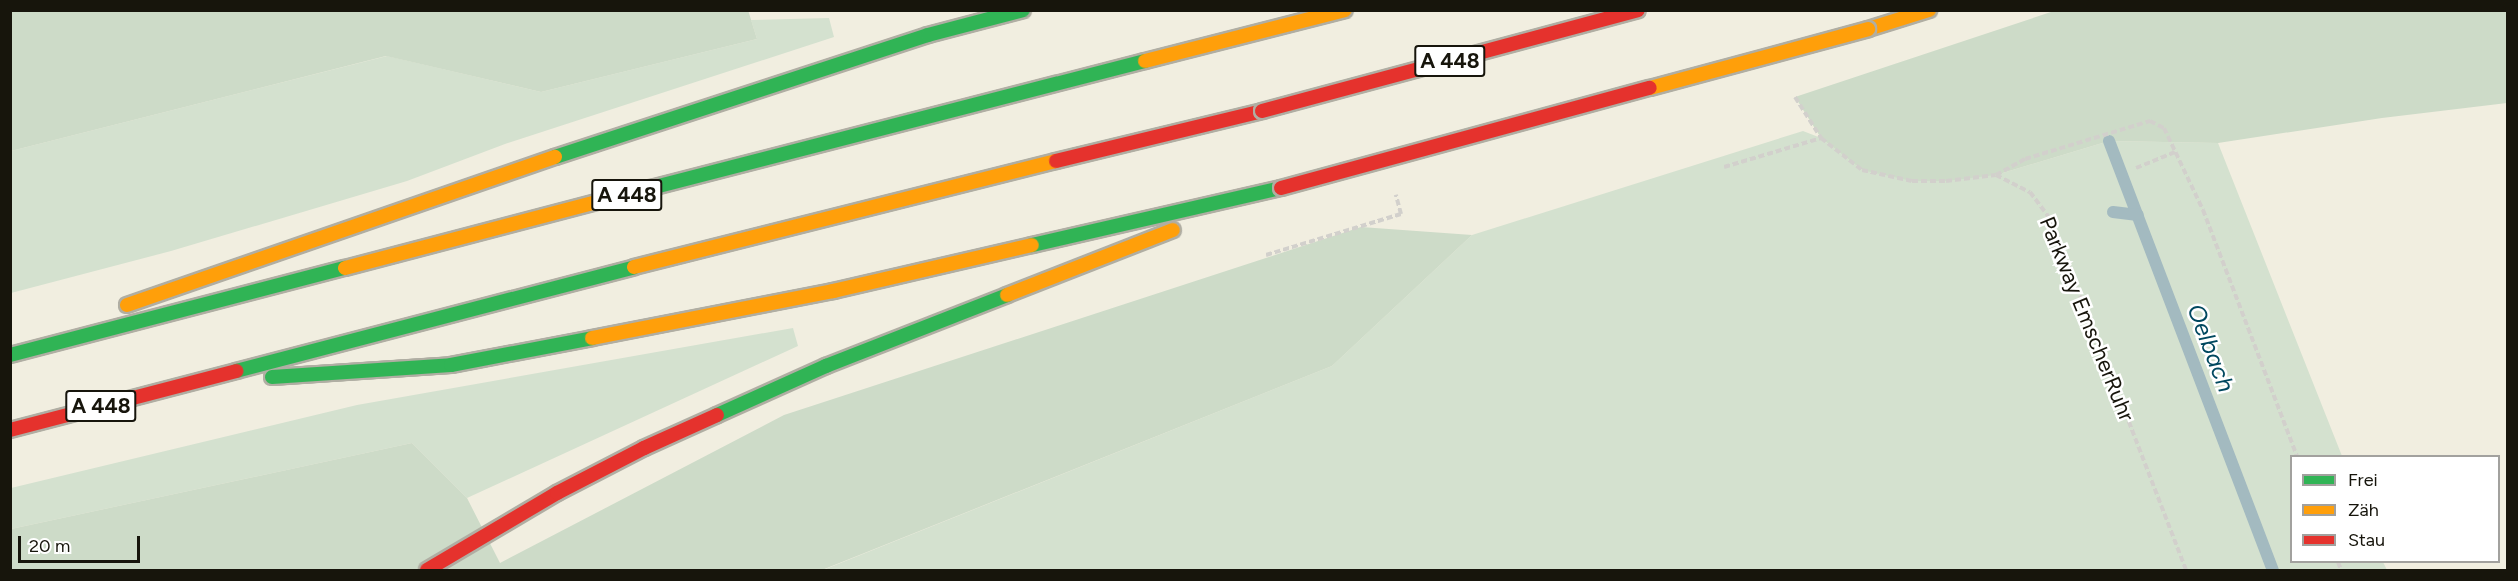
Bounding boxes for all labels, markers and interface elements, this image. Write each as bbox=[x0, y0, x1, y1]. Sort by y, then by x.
road number: A 448 bbox=[1414, 43, 1486, 79]
road number: A 448 bbox=[591, 177, 663, 213]
street label: Parkway EmscherRuhr bbox=[2034, 213, 2140, 425]
water label: Oelbach bbox=[2181, 300, 2241, 396]
road number: A 448 bbox=[65, 388, 137, 424]
legend bbox=[2290, 455, 2500, 563]
text: Frei bbox=[2348, 469, 2378, 491]
text: Zäh bbox=[2348, 499, 2379, 521]
scale bar bbox=[21, 524, 142, 562]
text: Stau bbox=[2348, 529, 2385, 551]
text: 20 m bbox=[29, 535, 70, 557]

